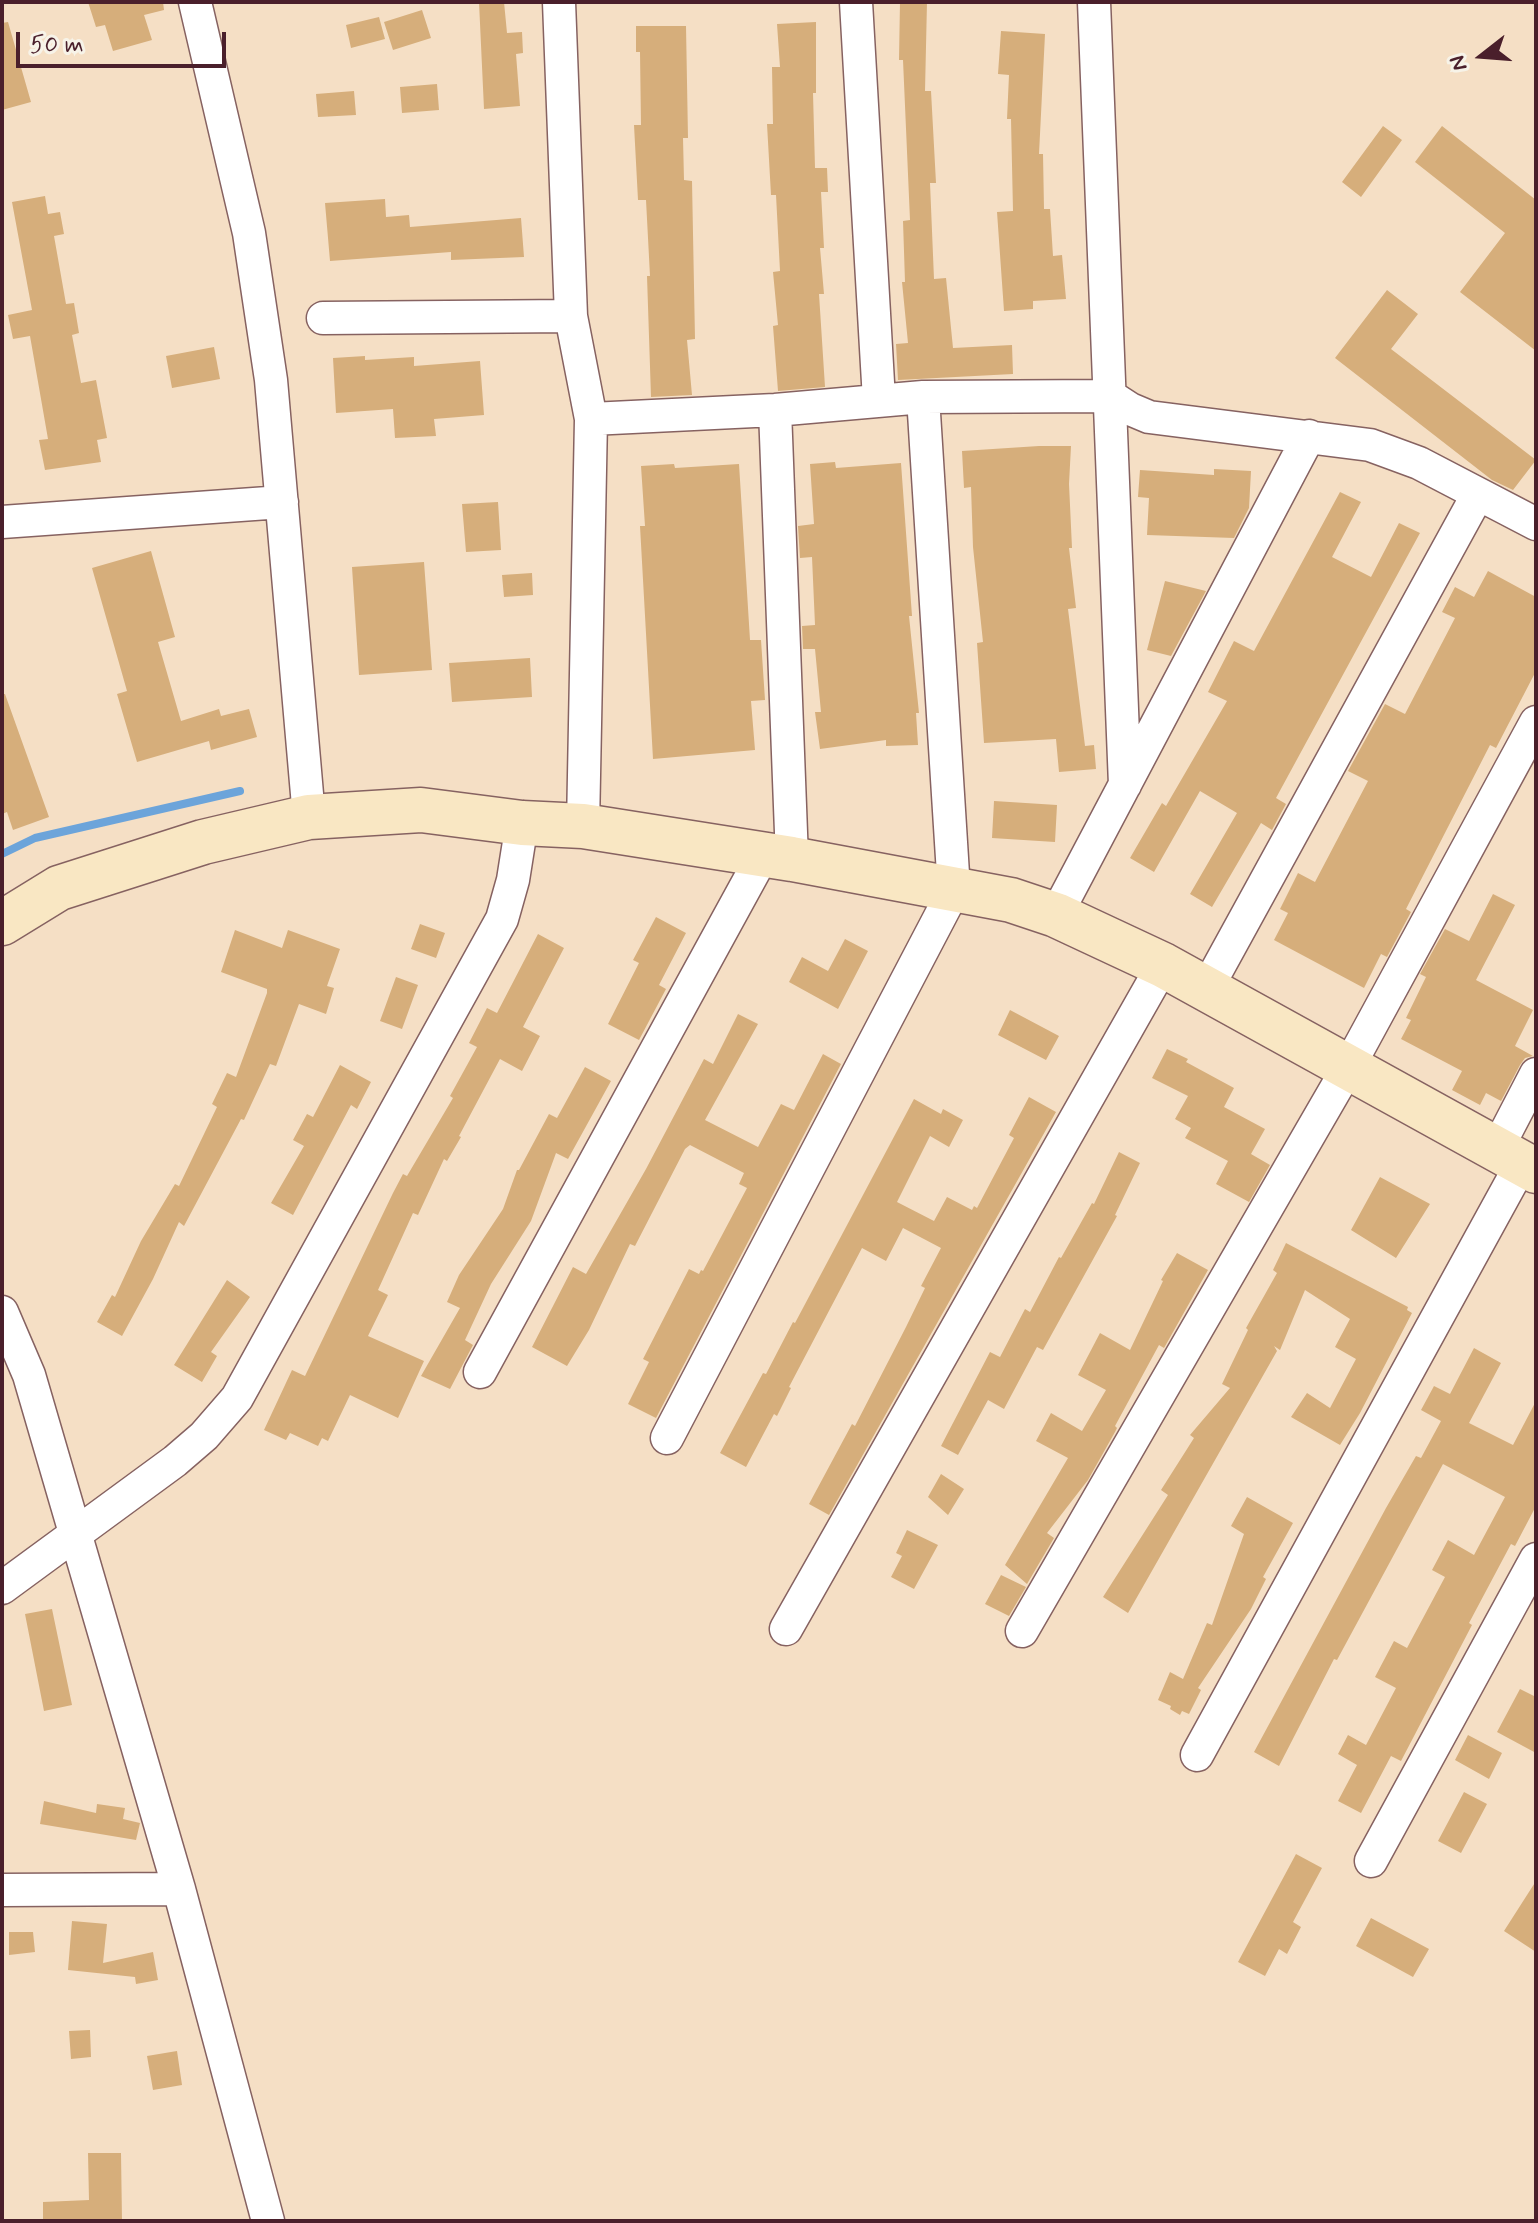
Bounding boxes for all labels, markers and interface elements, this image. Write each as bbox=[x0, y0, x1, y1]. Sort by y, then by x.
scale bar bbox=[20, 16, 230, 66]
north arrow bbox=[1442, 16, 1522, 96]
text: 50 m bbox=[30, 30, 84, 61]
text: N bbox=[1444, 52, 1475, 74]

